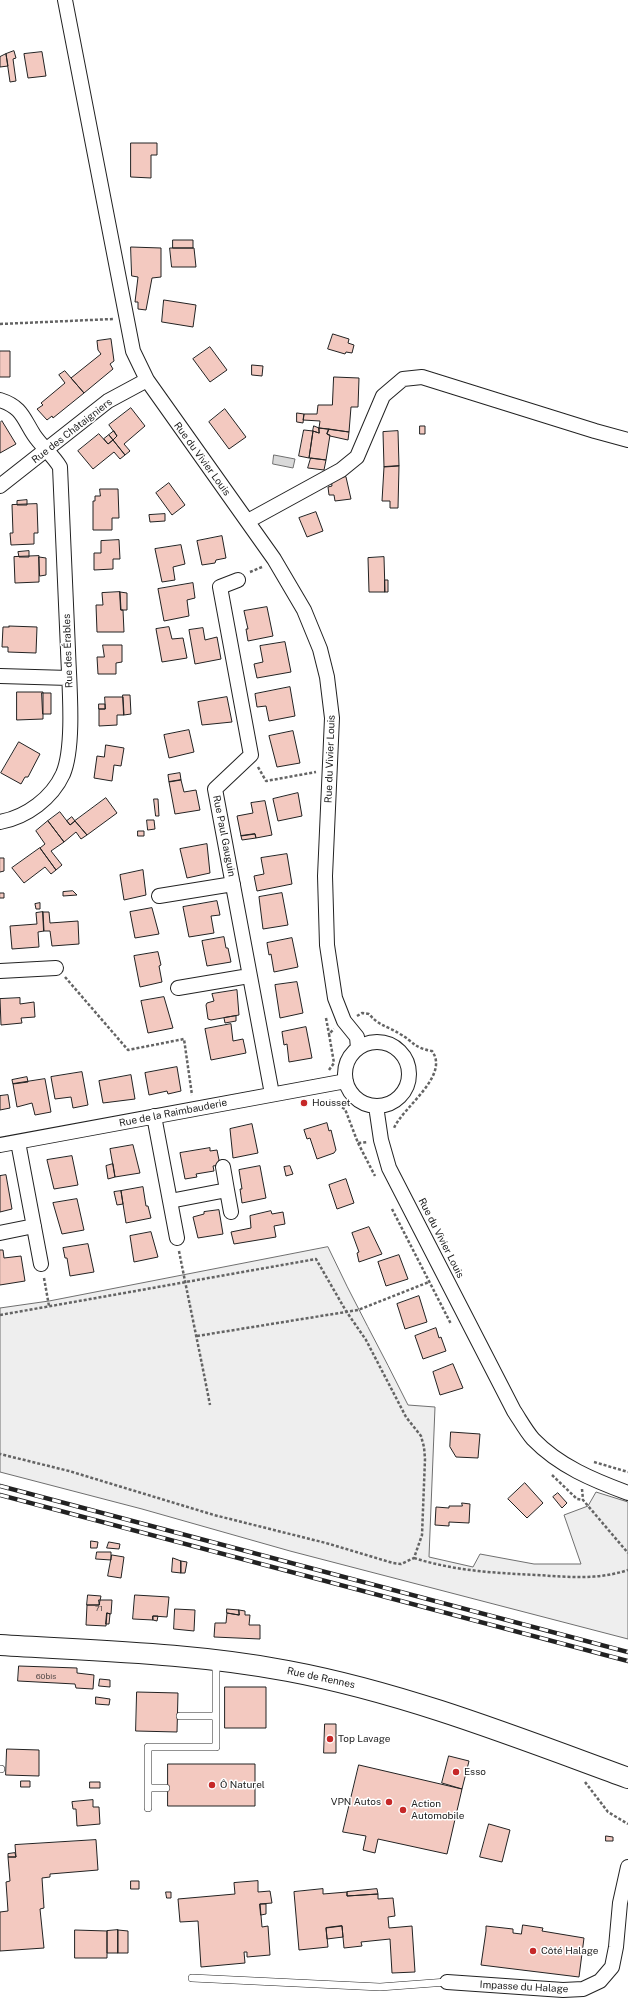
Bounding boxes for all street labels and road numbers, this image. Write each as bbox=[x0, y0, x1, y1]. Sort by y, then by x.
street label: Rue des Châtaigniers bbox=[29, 396, 115, 466]
street label: Rue du Vivier Louis bbox=[171, 420, 233, 498]
street label: Rue des Érables bbox=[61, 614, 75, 688]
street label: Rue du Vivier Louis bbox=[322, 715, 338, 803]
street label: Rue Paul Gauguin bbox=[210, 794, 238, 878]
street label: Rue de la Raimbauderie bbox=[118, 1097, 228, 1129]
street label: Rue du Vivier Louis bbox=[416, 1196, 466, 1280]
street label: Rue de Rennes bbox=[286, 1665, 356, 1691]
street label: Impasse du Halage bbox=[479, 1979, 569, 1995]

